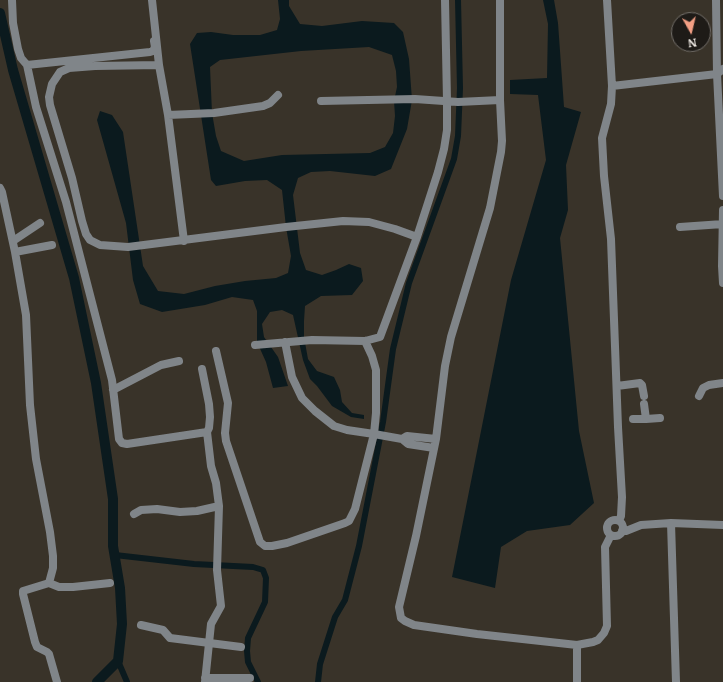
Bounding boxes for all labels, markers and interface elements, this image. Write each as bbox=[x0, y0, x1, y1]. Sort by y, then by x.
north arrow bbox=[671, 12, 711, 52]
text: N bbox=[687, 35, 698, 50]

